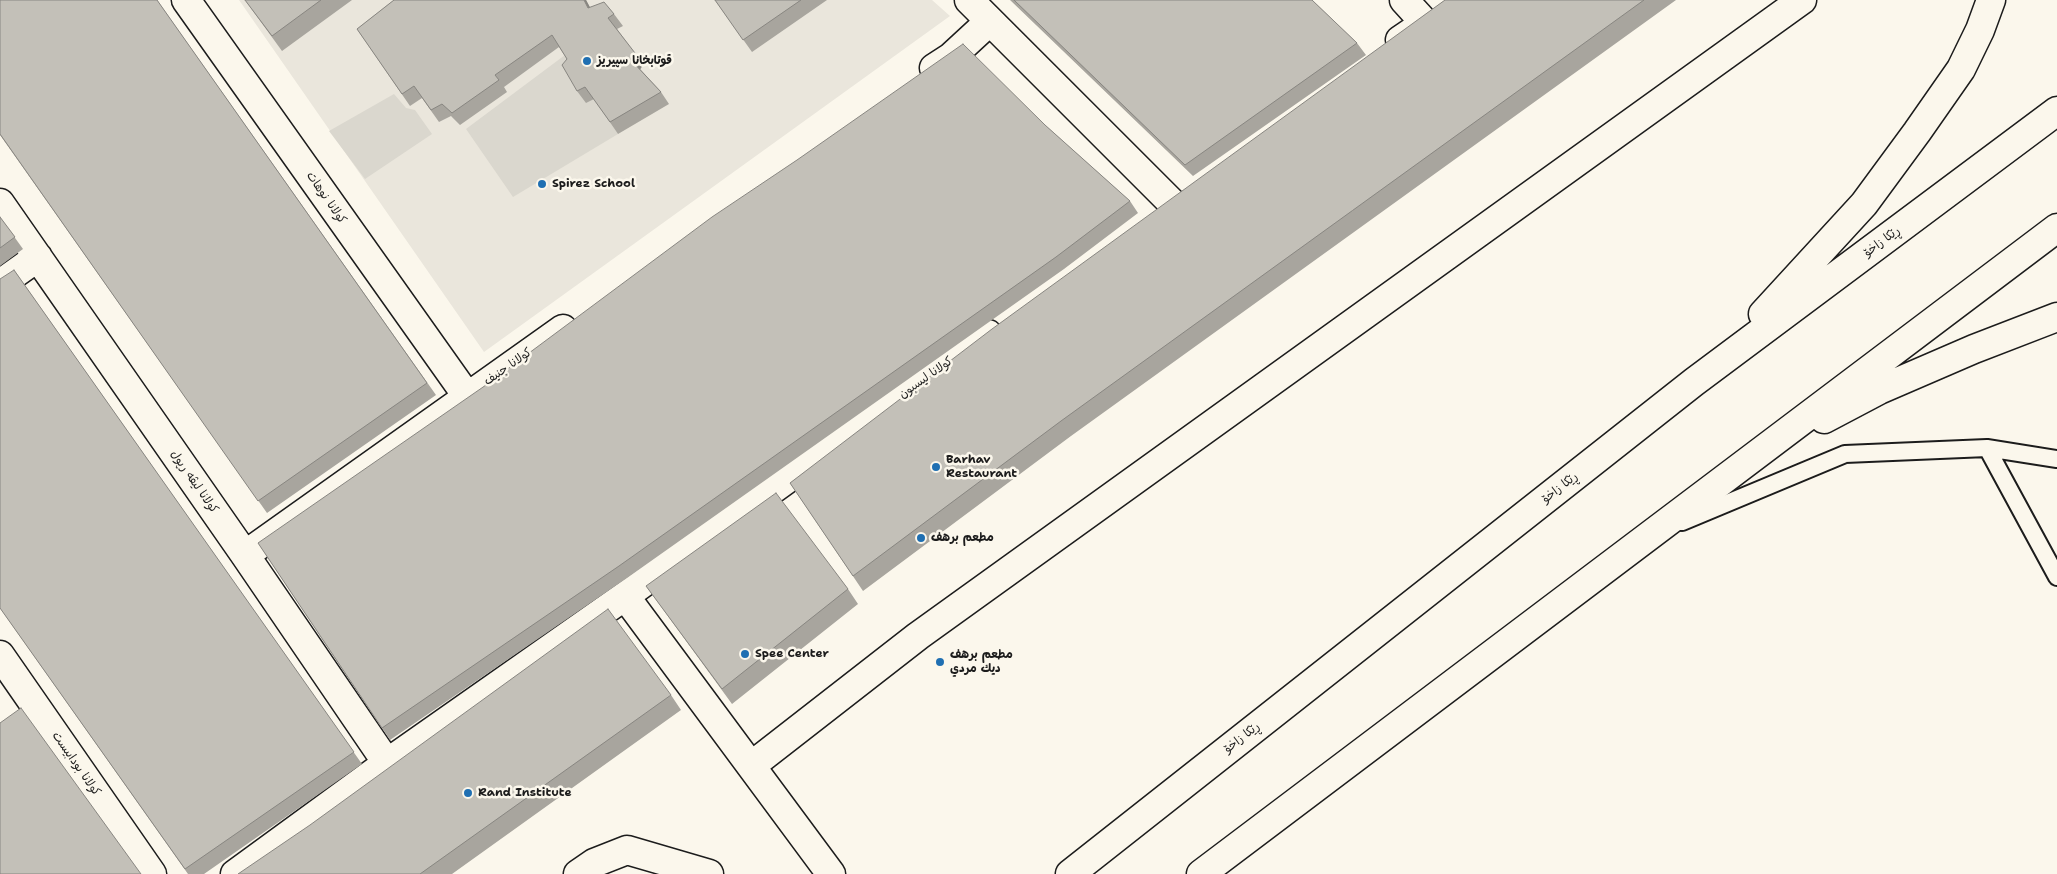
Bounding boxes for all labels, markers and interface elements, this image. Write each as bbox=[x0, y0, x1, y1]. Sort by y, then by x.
place label: قوتابخانا سپيريز bbox=[597, 54, 672, 68]
marker: قوتابخانا سپيريز bbox=[581, 55, 593, 67]
street label: كولانا نوهات bbox=[303, 169, 349, 227]
place label: Spirez School bbox=[552, 177, 635, 191]
marker: Spirez School bbox=[536, 178, 548, 190]
street label: ڕێکا زاخۆ bbox=[1861, 224, 1903, 260]
street label: كولانا جنيف bbox=[481, 345, 535, 389]
street label: كولانا ليسبون bbox=[896, 354, 956, 402]
street label: كولانا ليڤه رپول bbox=[167, 448, 221, 516]
place label: Barhav Restaurant bbox=[946, 453, 1017, 481]
marker: Barhav Restaurant bbox=[930, 461, 942, 473]
street label: ڕێکا زاخۆ bbox=[1539, 469, 1581, 507]
place label: مطعم برهف bbox=[931, 531, 994, 545]
marker: مطعم برهف bbox=[915, 532, 927, 544]
place label: Spee Center bbox=[755, 647, 829, 661]
marker: Spee Center bbox=[739, 648, 751, 660]
place label: مطعم برهف ديك مردي bbox=[950, 648, 1013, 676]
marker: مطعم برهف ديك مردي bbox=[934, 656, 946, 668]
street label: ڕێکا زاخۆ bbox=[1221, 719, 1263, 757]
street label: كولانا بودابيست bbox=[49, 729, 103, 799]
place label: Rand Institute bbox=[478, 786, 572, 800]
marker: Rand Institute bbox=[462, 787, 474, 799]

